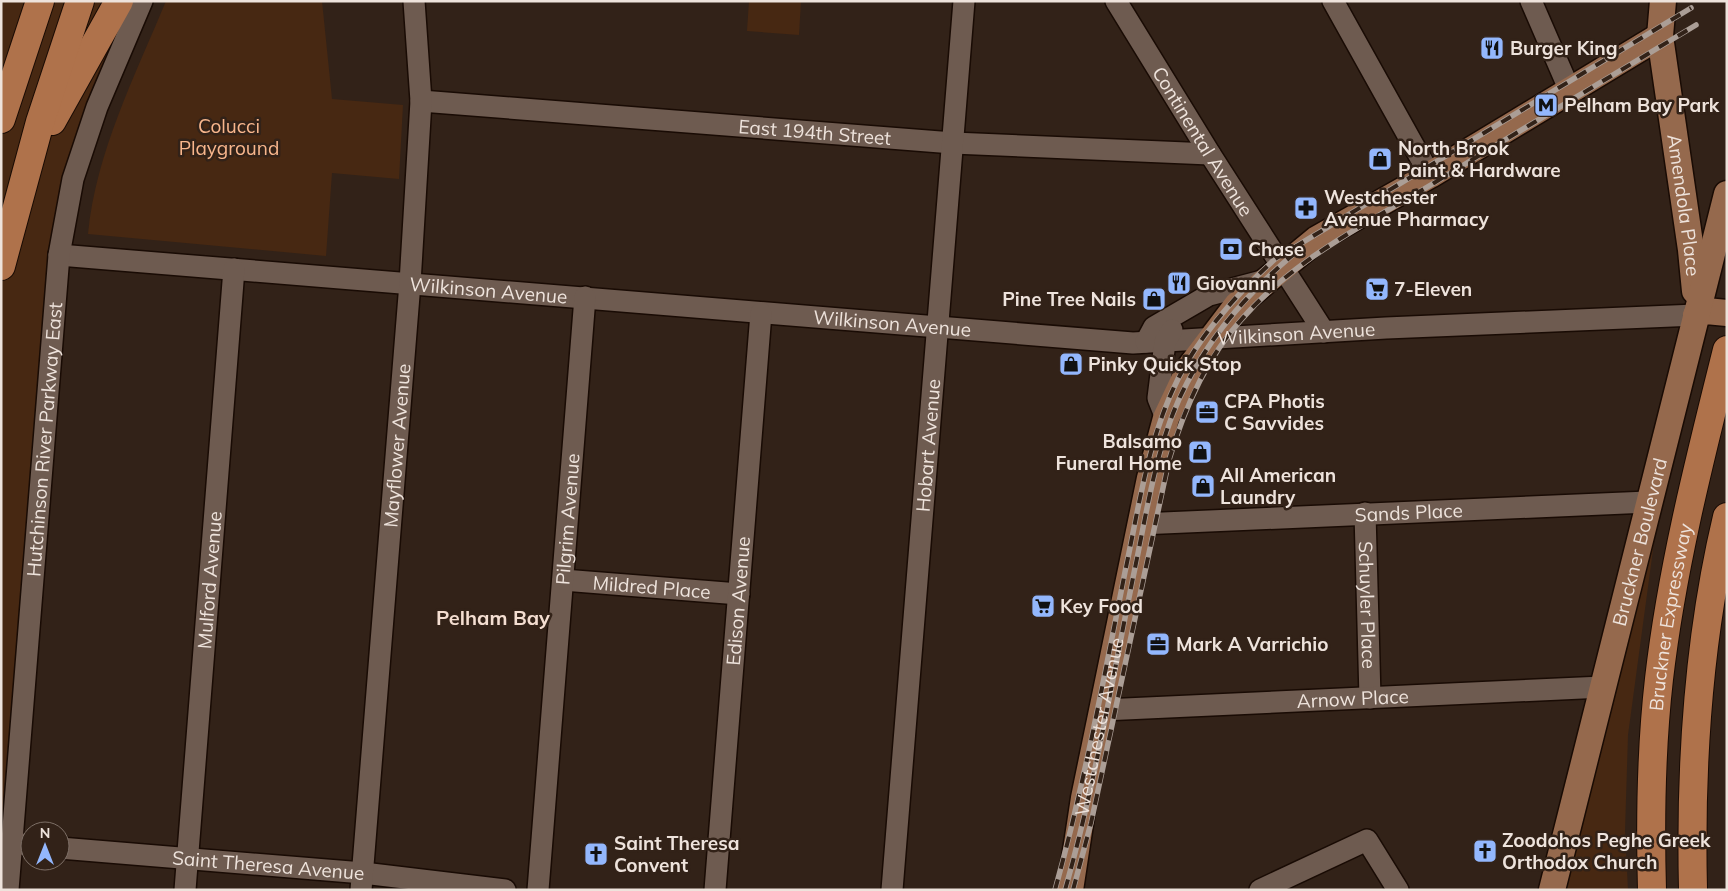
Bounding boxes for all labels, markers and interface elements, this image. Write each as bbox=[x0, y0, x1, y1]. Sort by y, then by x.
restaurant icon: Burger King bbox=[1479, 35, 1505, 61]
place label: Burger King bbox=[1510, 36, 1618, 60]
street label: Continental Avenue bbox=[1147, 62, 1259, 221]
metro station icon: Pelham Bay Park bbox=[1533, 92, 1559, 118]
place label: Pelham Bay Park bbox=[1564, 93, 1720, 117]
park label: Colucci Playground bbox=[179, 114, 279, 160]
street label: East 194th Street bbox=[738, 114, 892, 150]
street label: Amendola Place bbox=[1662, 133, 1705, 277]
place label: North Brook Paint & Hardware bbox=[1398, 136, 1561, 182]
shop icon: North Brook Paint & Hardware bbox=[1367, 146, 1393, 172]
place label: Westchester Avenue Pharmacy bbox=[1324, 185, 1490, 231]
pharmacy icon: Westchester Avenue Pharmacy bbox=[1293, 195, 1319, 221]
bank icon: Chase bbox=[1218, 236, 1244, 262]
place label: Chase bbox=[1248, 237, 1304, 261]
restaurant icon: Giovanni bbox=[1166, 270, 1192, 296]
place label: Giovanni bbox=[1196, 271, 1276, 295]
street label: Wilkinson Avenue bbox=[409, 272, 568, 309]
supermarket icon: 7-Eleven bbox=[1364, 276, 1390, 302]
place label: 7-Eleven bbox=[1394, 277, 1472, 301]
shop icon: Pine Tree Nails bbox=[1141, 286, 1167, 312]
place label: Pine Tree Nails bbox=[1002, 287, 1136, 311]
street label: Hutchinson River Parkway East bbox=[21, 301, 67, 578]
street label: Wilkinson Avenue bbox=[812, 305, 972, 342]
street label: Wilkinson Avenue bbox=[1216, 317, 1376, 350]
shop icon: Pinky Quick Stop bbox=[1058, 351, 1084, 377]
place label: Pinky Quick Stop bbox=[1088, 352, 1242, 376]
street label: Mayflower Avenue bbox=[378, 363, 415, 528]
street label: Hobart Avenue bbox=[911, 378, 945, 513]
place label: CPA Photis C Savvides bbox=[1224, 389, 1325, 435]
office icon: CPA Photis C Savvides bbox=[1194, 399, 1220, 425]
place label: Balsamo Funeral Home bbox=[1055, 429, 1182, 475]
shop icon: Balsamo Funeral Home bbox=[1187, 439, 1213, 465]
street label: Pilgrim Avenue bbox=[550, 452, 585, 586]
street label: Bruckner Boulevard bbox=[1607, 455, 1672, 628]
place label: All American Laundry bbox=[1220, 463, 1336, 509]
shop icon: All American Laundry bbox=[1190, 473, 1216, 499]
street label: Sands Place bbox=[1354, 498, 1463, 527]
street label: Mulford Avenue bbox=[192, 510, 227, 650]
street label: Bruckner Expressway bbox=[1644, 521, 1697, 712]
street label: Edison Avenue bbox=[721, 535, 755, 667]
street label: Schuyler Place bbox=[1354, 541, 1381, 669]
street label: Mildred Place bbox=[592, 570, 712, 604]
supermarket icon: Key Food bbox=[1030, 593, 1056, 619]
place label: Key Food bbox=[1060, 594, 1143, 618]
district label: Pelham Bay bbox=[436, 605, 550, 630]
office icon: Mark A Varrichio bbox=[1145, 631, 1171, 657]
place label: Mark A Varrichio bbox=[1176, 632, 1328, 656]
street label: Westchester Avenue bbox=[1069, 635, 1129, 817]
street label: Arnow Place bbox=[1296, 684, 1409, 713]
north arrow bbox=[20, 821, 70, 871]
text: N bbox=[40, 824, 50, 842]
place label: Zoodohos Peghe Greek Orthodox Church bbox=[1502, 828, 1711, 874]
place label: Saint Theresa Convent bbox=[614, 831, 740, 877]
church icon: Zoodohos Peghe Greek Orthodox Church bbox=[1472, 838, 1498, 864]
church icon: Saint Theresa Convent bbox=[583, 841, 609, 867]
street label: Saint Theresa Avenue bbox=[171, 845, 365, 885]

